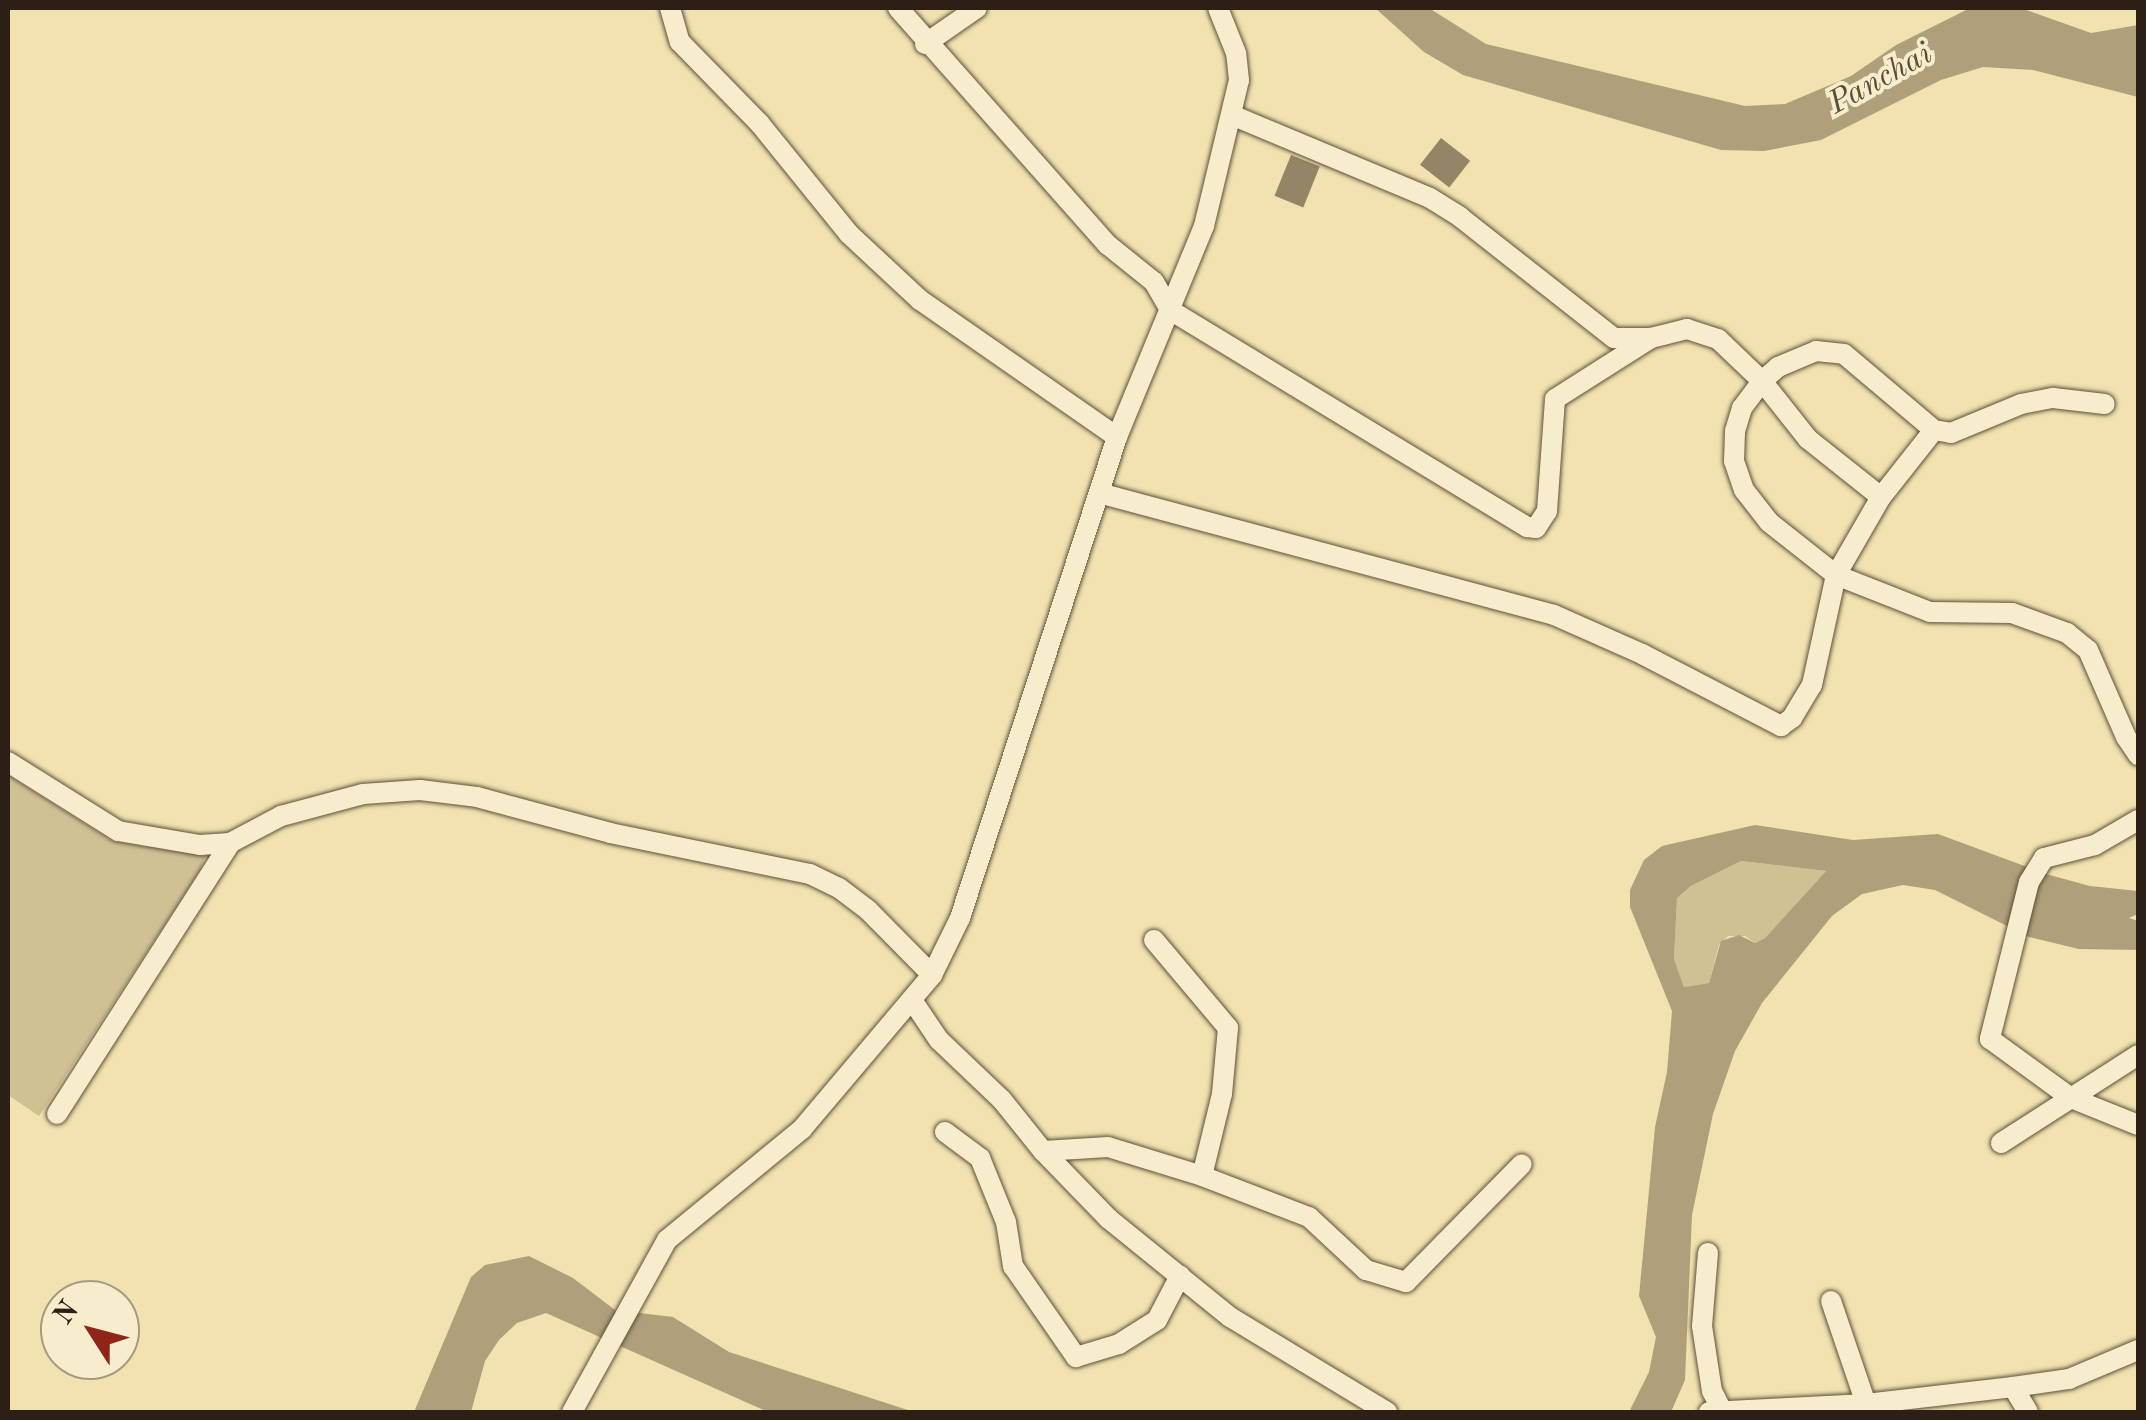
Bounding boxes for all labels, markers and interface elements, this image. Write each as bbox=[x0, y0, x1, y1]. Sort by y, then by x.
water label: Panchai bbox=[1822, 36, 1940, 124]
north arrow bbox=[40, 1280, 140, 1380]
text: N bbox=[50, 1297, 85, 1330]

